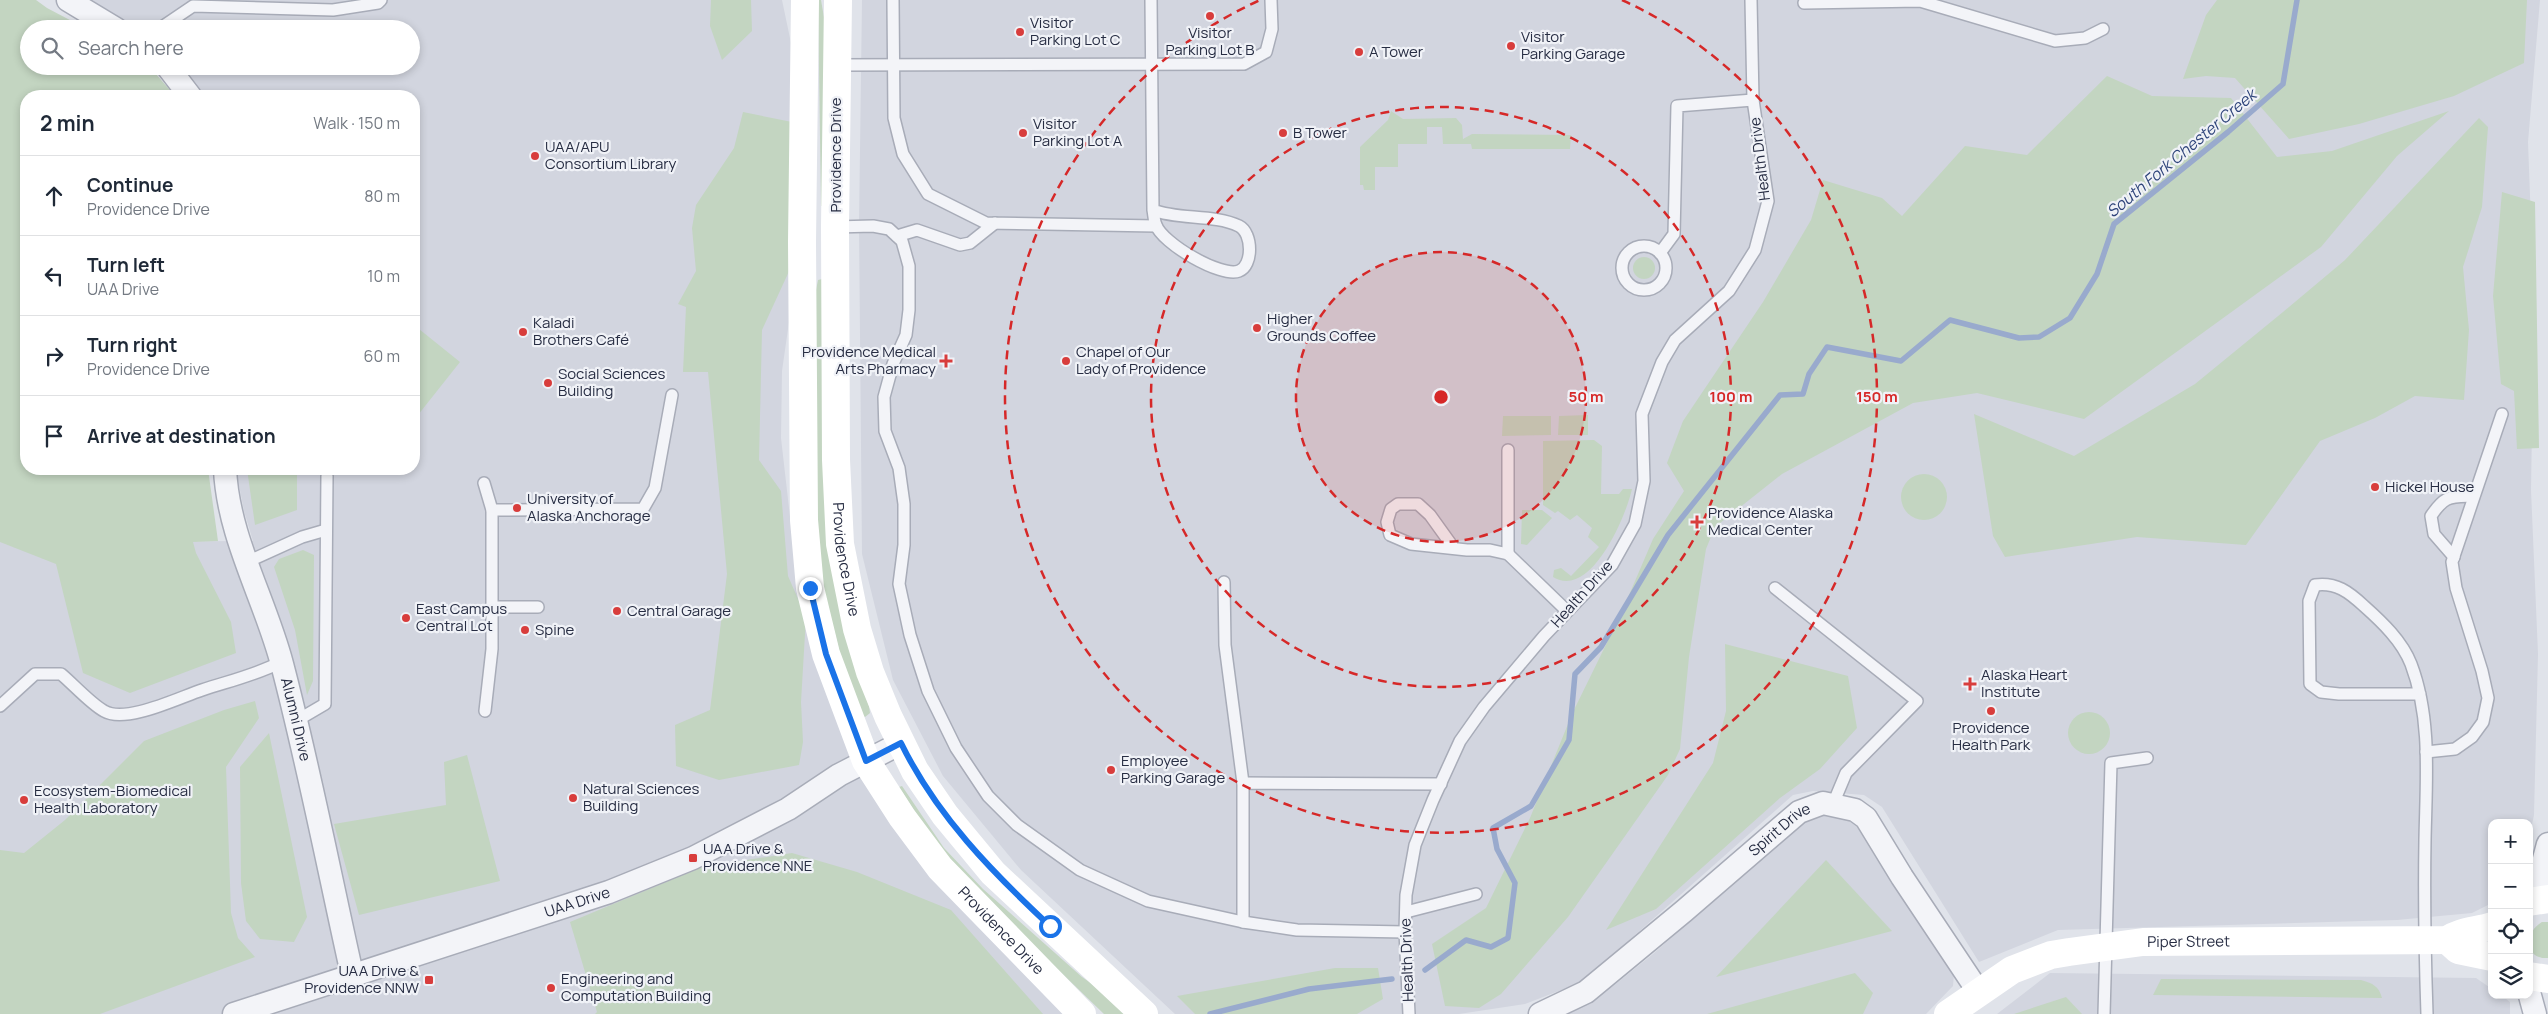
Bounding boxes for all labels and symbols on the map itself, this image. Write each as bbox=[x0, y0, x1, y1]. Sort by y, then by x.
marker: Visitor Parking Lot B bbox=[1204, 10, 1216, 22]
place label: Visitor Parking Lot C bbox=[1030, 12, 1121, 50]
place label: Visitor Parking Lot B bbox=[1166, 22, 1254, 60]
marker: Visitor Parking Lot C bbox=[1014, 26, 1026, 38]
place label: Visitor Parking Garage bbox=[1521, 26, 1625, 64]
marker: Visitor Parking Garage bbox=[1505, 40, 1517, 52]
place label: A Tower bbox=[1369, 41, 1424, 62]
marker: A Tower bbox=[1353, 46, 1365, 58]
water label: South Fork Chester Creek bbox=[2102, 83, 2262, 222]
street label: Providence Drive bbox=[825, 97, 846, 213]
place label: Visitor Parking Lot A bbox=[1033, 113, 1123, 151]
street label: Health Drive bbox=[1744, 116, 1775, 202]
place label: B Tower bbox=[1293, 122, 1347, 143]
marker: Visitor Parking Lot A bbox=[1017, 127, 1029, 139]
marker: B Tower bbox=[1277, 127, 1289, 139]
place label: UAA/APU Consortium Library bbox=[545, 136, 677, 174]
marker: UAA/APU Consortium Library bbox=[529, 150, 541, 162]
place label: Higher Grounds Coffee bbox=[1267, 308, 1376, 346]
place label: Kaladi Brothers Café bbox=[533, 312, 629, 350]
marker: Higher Grounds Coffee bbox=[1251, 322, 1263, 334]
marker: Kaladi Brothers Café bbox=[517, 326, 529, 338]
place label: Providence Medical Arts Pharmacy bbox=[802, 341, 936, 379]
place label: Chapel of Our Lady of Providence bbox=[1076, 341, 1206, 379]
marker: Providence Medical Arts Pharmacy bbox=[940, 355, 952, 367]
marker: Chapel of Our Lady of Providence bbox=[1060, 355, 1072, 367]
place label: Social Sciences Building bbox=[558, 363, 666, 401]
marker: Social Sciences Building bbox=[542, 377, 554, 389]
text: 50 m bbox=[1568, 386, 1604, 407]
text: 100 m bbox=[1710, 386, 1752, 407]
text: 150 m bbox=[1856, 386, 1898, 407]
centre of rings bbox=[1432, 388, 1450, 406]
place label: Hickel House bbox=[2385, 476, 2475, 497]
marker: Hickel House bbox=[2369, 481, 2381, 493]
place label: University of Alaska Anchorage bbox=[527, 488, 651, 526]
marker: University of Alaska Anchorage bbox=[511, 502, 523, 514]
street label: Providence Drive bbox=[828, 502, 865, 618]
place label: Providence Alaska Medical Center bbox=[1708, 502, 1833, 540]
marker: Providence Alaska Medical Center bbox=[1690, 515, 1704, 529]
street label: Health Drive bbox=[1546, 555, 1618, 632]
route end bbox=[799, 577, 822, 600]
place label: East Campus Central Lot bbox=[416, 598, 507, 636]
place label: Central Garage bbox=[627, 600, 731, 621]
marker: Central Garage bbox=[611, 605, 623, 617]
marker: East Campus Central Lot bbox=[400, 612, 412, 624]
place label: Spine bbox=[535, 619, 574, 640]
marker: Spine bbox=[519, 624, 531, 636]
place label: Alaska Heart Institute bbox=[1981, 664, 2068, 702]
street label: Alumni Drive bbox=[276, 675, 316, 763]
marker: Alaska Heart Institute bbox=[1963, 677, 1977, 691]
marker: Providence Health Park bbox=[1985, 705, 1997, 717]
place label: Providence Health Park bbox=[1952, 717, 2031, 755]
place label: Employee Parking Garage bbox=[1121, 750, 1225, 788]
marker: Employee Parking Garage bbox=[1105, 764, 1117, 776]
place label: Natural Sciences Building bbox=[583, 778, 700, 816]
place label: Ecosystem-Biomedical Health Laboratory bbox=[34, 780, 192, 818]
marker: Natural Sciences Building bbox=[567, 792, 579, 804]
marker: Ecosystem-Biomedical Health Laboratory bbox=[18, 794, 30, 806]
street label: Spirit Drive bbox=[1744, 798, 1813, 861]
place label: UAA Drive & Providence NNE bbox=[703, 838, 812, 876]
marker: UAA Drive & Providence NNE bbox=[687, 852, 699, 864]
street label: UAA Drive bbox=[542, 881, 613, 922]
street label: Providence Drive bbox=[954, 882, 1049, 979]
route start bbox=[1039, 915, 1062, 938]
street label: Health Drive bbox=[1395, 918, 1418, 1002]
street label: Piper Street bbox=[2147, 930, 2230, 952]
place label: UAA Drive & Providence NNW bbox=[304, 960, 419, 998]
place label: Engineering and Computation Building bbox=[561, 968, 711, 1006]
marker: UAA Drive & Providence NNW bbox=[423, 974, 435, 986]
marker: Engineering and Computation Building bbox=[545, 982, 557, 994]

